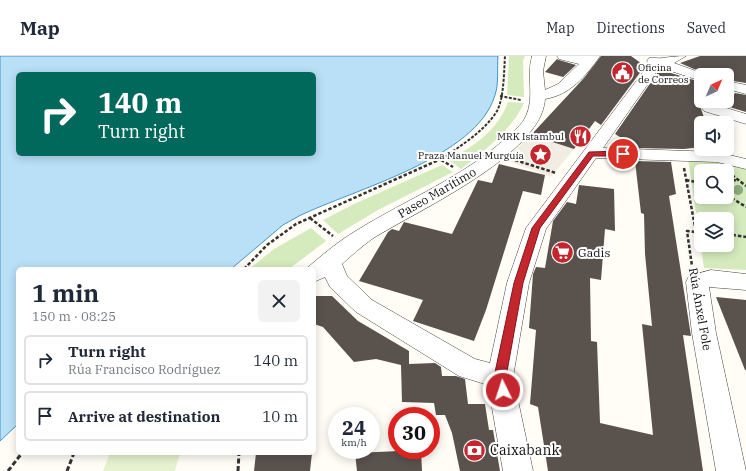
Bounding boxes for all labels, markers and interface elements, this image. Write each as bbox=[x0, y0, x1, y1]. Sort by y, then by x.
text: Map bbox=[20, 16, 60, 40]
text: Map bbox=[546, 19, 575, 37]
text: Directions bbox=[597, 19, 665, 37]
text: Saved bbox=[687, 19, 726, 37]
public building icon: Oficina de Correos bbox=[610, 60, 636, 86]
place label: Oficina de Correos bbox=[638, 61, 689, 86]
north arrow bbox=[694, 68, 734, 108]
map controls bbox=[694, 68, 734, 252]
text: 140 m bbox=[98, 84, 182, 121]
icon: right bbox=[32, 88, 84, 140]
button: sound bbox=[694, 116, 734, 156]
text: Turn right bbox=[98, 120, 185, 143]
restaurant icon: MRK Istambul bbox=[567, 123, 593, 149]
place label: MRK Istambul bbox=[497, 130, 564, 143]
pin bbox=[606, 137, 640, 171]
place icon: Praza Manuel Murguía bbox=[527, 142, 553, 168]
icon: arrive bbox=[612, 143, 634, 165]
place label: Praza Manuel Murguía bbox=[418, 149, 525, 162]
street label: Paseo Marítimo bbox=[395, 164, 479, 221]
button: search bbox=[694, 164, 734, 204]
button: layers bbox=[694, 212, 734, 252]
supermarket icon: Gadis bbox=[550, 240, 576, 266]
place label: Gadis bbox=[578, 245, 610, 260]
street label: Rúa Ánxel Fole bbox=[686, 266, 715, 352]
text: 1 min bbox=[32, 277, 99, 309]
button: close bbox=[258, 280, 300, 322]
text: 150 m · 08:25 bbox=[32, 308, 116, 325]
text: Turn right bbox=[68, 342, 146, 361]
icon: right bbox=[34, 349, 56, 371]
text: 140 m bbox=[253, 351, 298, 370]
text: Rúa Francisco Rodríguez bbox=[68, 361, 220, 378]
position arrow bbox=[482, 369, 524, 411]
icon: arrive bbox=[34, 405, 56, 427]
text: Arrive at destination bbox=[68, 407, 220, 426]
text: 10 m bbox=[262, 407, 298, 426]
speed limit sign: 30 bbox=[388, 407, 440, 459]
text: 24 bbox=[342, 414, 366, 441]
text: km/h bbox=[341, 436, 367, 449]
bank icon: Caixabank bbox=[462, 437, 488, 463]
place label: Caixabank bbox=[490, 441, 560, 459]

